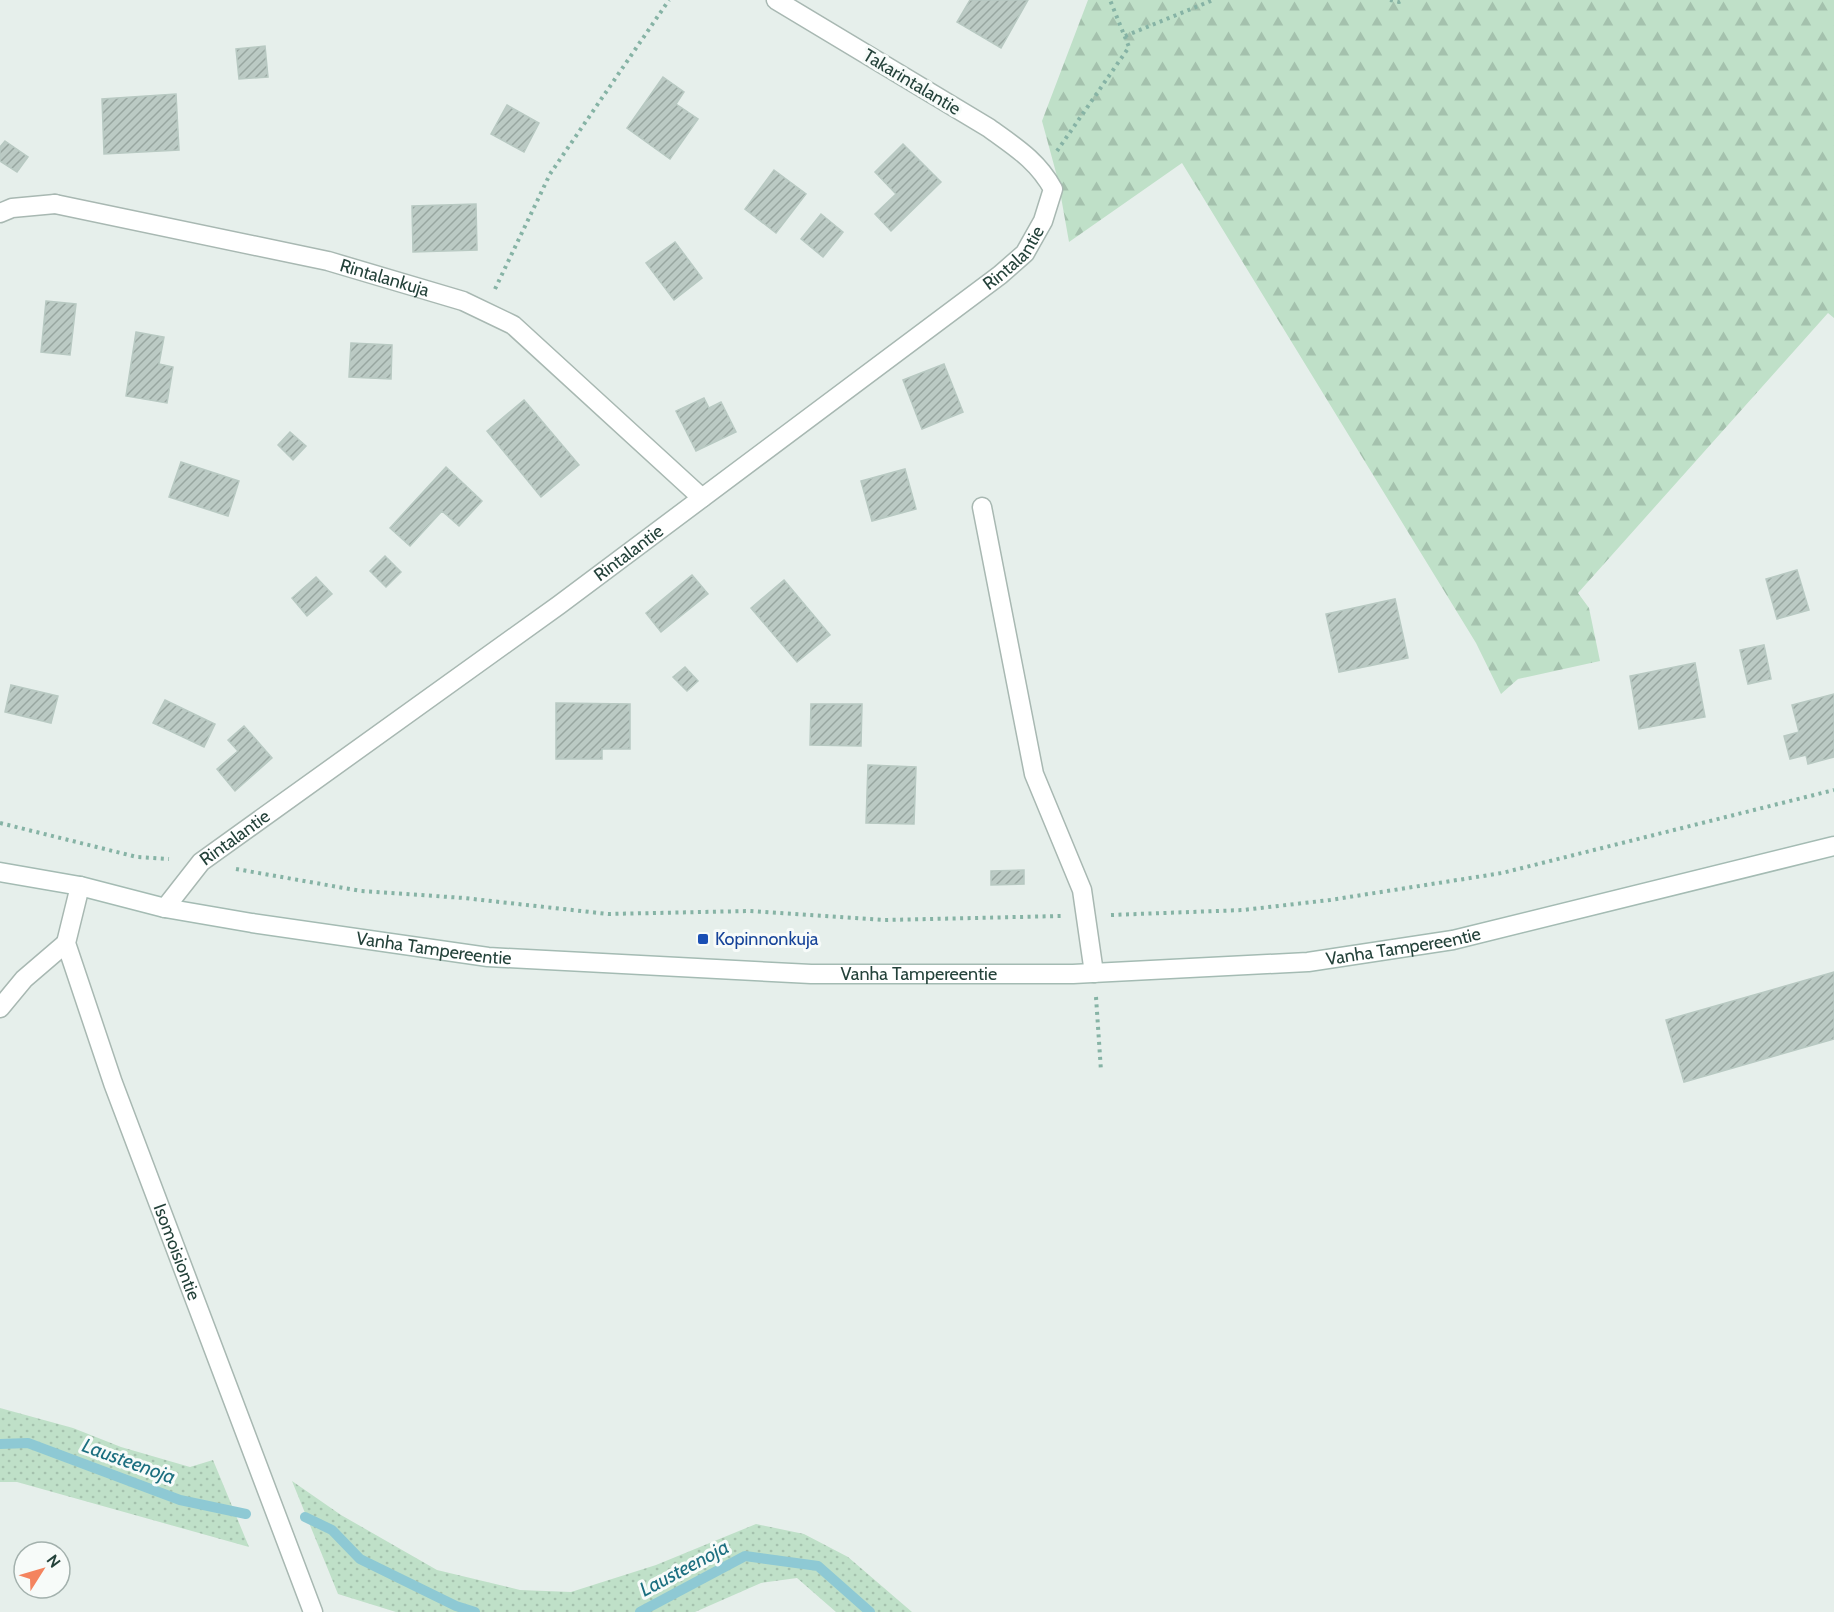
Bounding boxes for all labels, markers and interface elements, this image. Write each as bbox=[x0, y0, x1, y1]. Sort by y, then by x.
street label: Takarintalantie bbox=[859, 44, 965, 120]
street label: Rintalantie bbox=[979, 222, 1049, 295]
street label: Rintalankuja bbox=[337, 254, 432, 302]
street label: Rintalantie bbox=[589, 520, 668, 586]
street label: Rintalantie bbox=[195, 805, 274, 870]
street label: Vanha Tampereentie bbox=[1324, 923, 1483, 970]
street label: Vanha Tampereentie bbox=[355, 927, 512, 969]
place label: Kopinnonkuja bbox=[715, 928, 819, 950]
marker: Kopinnonkuja bbox=[696, 932, 710, 946]
street label: Vanha Tampereentie bbox=[841, 963, 997, 985]
street label: Isomoisiontie bbox=[149, 1201, 205, 1303]
water label: Lausteenoja bbox=[79, 1433, 179, 1489]
water label: Lausteenoja bbox=[635, 1534, 733, 1602]
north arrow bbox=[12, 1540, 72, 1600]
text: N bbox=[43, 1551, 65, 1572]

